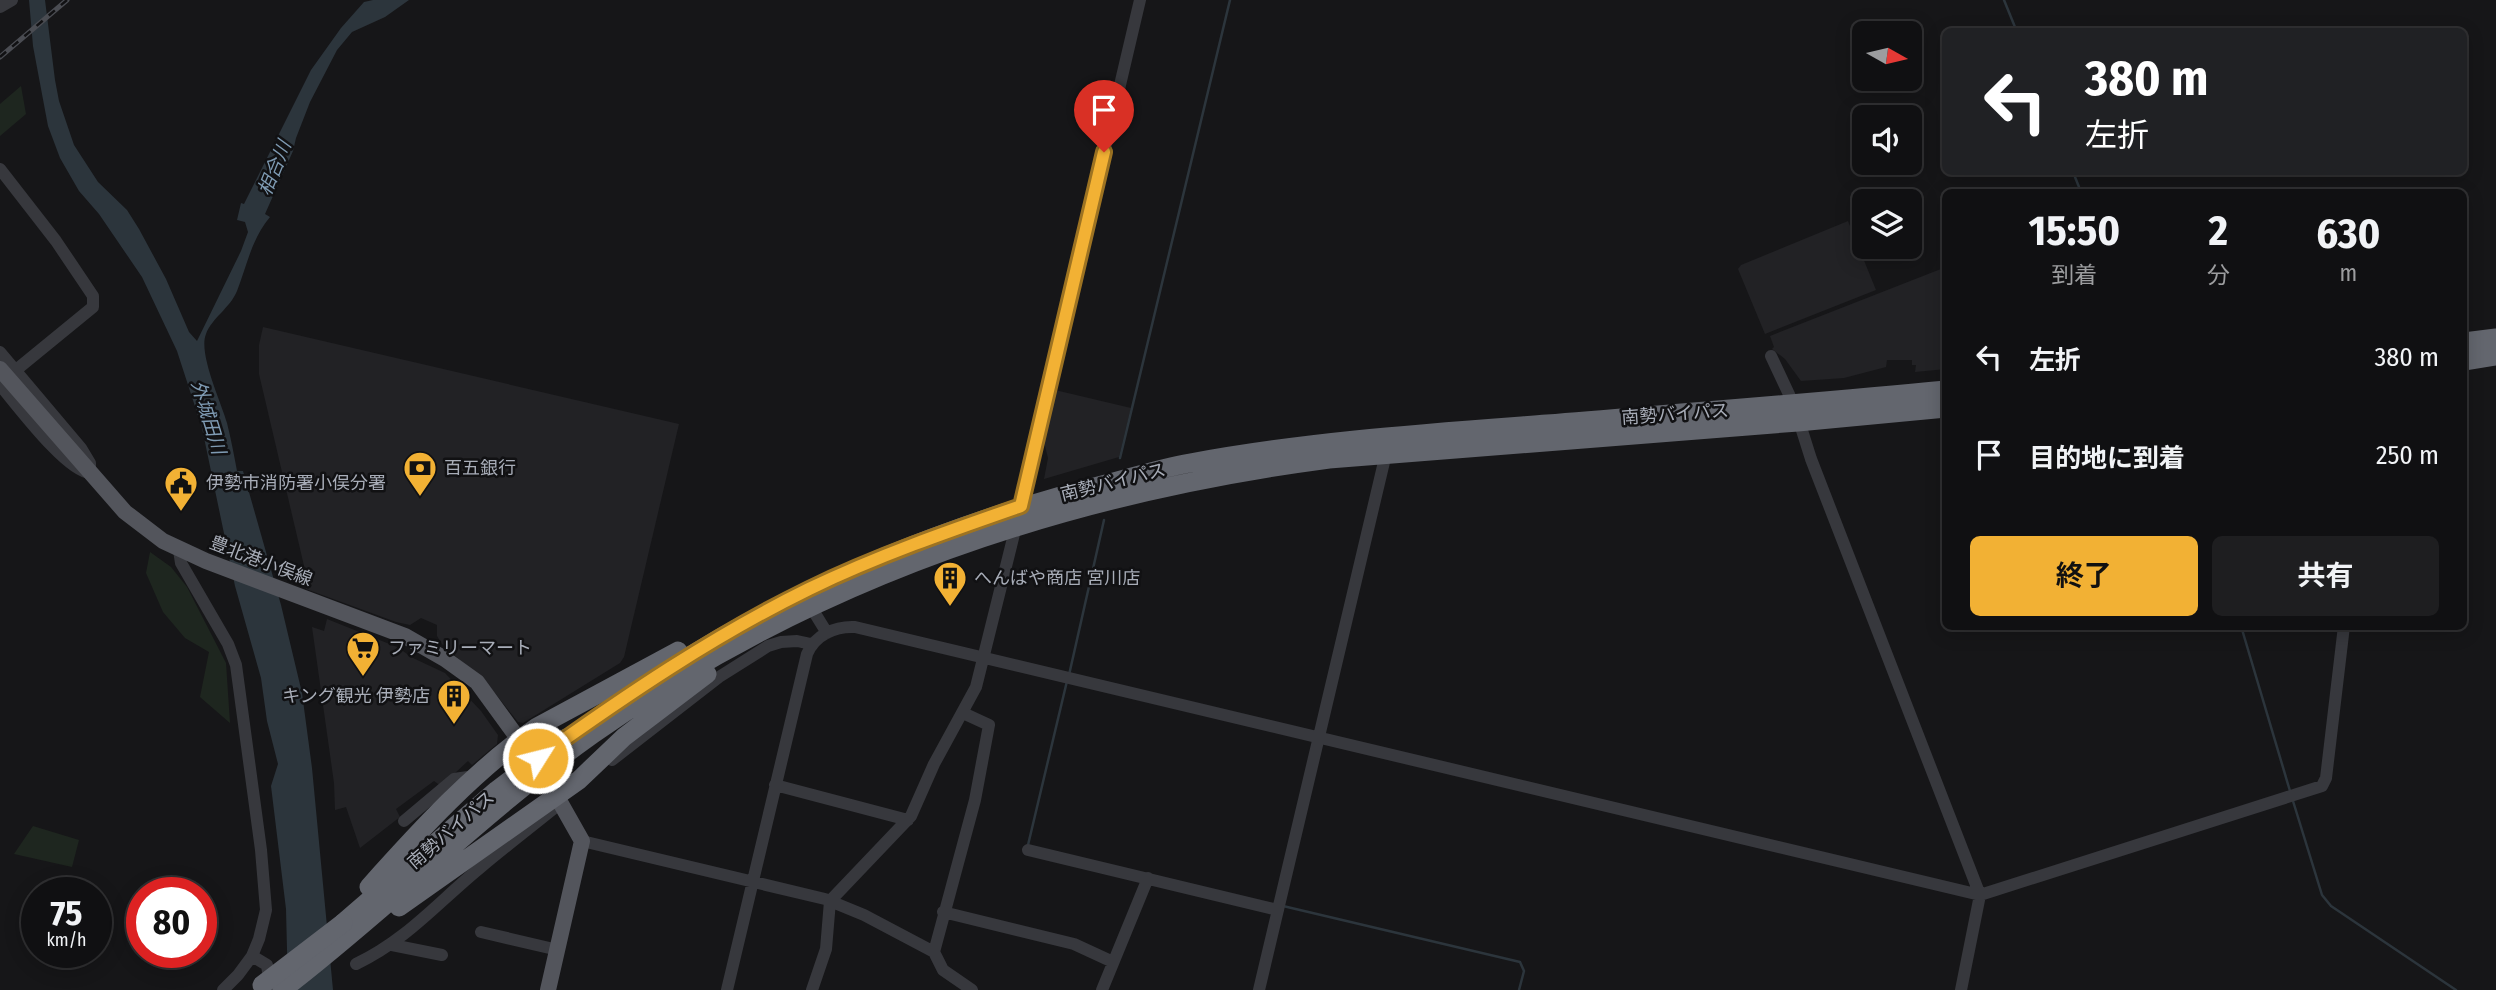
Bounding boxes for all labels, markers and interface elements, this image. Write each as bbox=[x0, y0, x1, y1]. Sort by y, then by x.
north arrow bbox=[1852, 21, 1922, 91]
map controls bbox=[1852, 21, 1922, 259]
text: 380 m bbox=[2085, 49, 2208, 108]
icon: left bbox=[1970, 56, 2061, 147]
pin bbox=[1074, 80, 1134, 152]
icon: arrive bbox=[1085, 91, 1123, 129]
button: sound bbox=[1852, 105, 1922, 175]
text: 左折 bbox=[2085, 116, 2149, 154]
water label: 相合川 bbox=[253, 136, 297, 199]
button: layers bbox=[1852, 189, 1922, 259]
text: 15:50 bbox=[2028, 206, 2120, 256]
text: 2 bbox=[2208, 206, 2228, 256]
text: 630 bbox=[2316, 209, 2381, 259]
text: m bbox=[2340, 259, 2357, 287]
text: 到着 bbox=[2051, 261, 2097, 289]
text: 分 bbox=[2207, 261, 2230, 289]
icon: left bbox=[1970, 338, 2008, 376]
text: 380 m bbox=[2375, 342, 2439, 373]
text: 左折 bbox=[2029, 345, 2081, 376]
water label: 外城田川 bbox=[186, 377, 231, 459]
street label: 南勢バイパス bbox=[1621, 399, 1729, 429]
icon: arrive bbox=[1970, 436, 2008, 474]
text: 250 m bbox=[2376, 440, 2439, 471]
text: 目的地に到着 bbox=[2029, 443, 2185, 474]
bank icon: 百五銀行 bbox=[401, 449, 439, 498]
place label: 百五銀行 bbox=[444, 457, 516, 479]
street label: 南勢バイパス bbox=[1058, 458, 1168, 506]
public building icon: 伊勢市消防署小俣分署 bbox=[162, 464, 200, 513]
place label: 伊勢市消防署小俣分署 bbox=[206, 472, 386, 494]
street label: 豊北港小俣線 bbox=[207, 531, 315, 591]
button: 終了 bbox=[1970, 536, 2198, 616]
button: 共有 bbox=[2212, 536, 2439, 616]
building icon: へんばや商店 宮川店 bbox=[931, 559, 969, 608]
place label: へんばや商店 宮川店 bbox=[974, 567, 1140, 589]
supermarket icon: ファミリーマート bbox=[344, 629, 382, 678]
place label: ファミリーマート bbox=[388, 637, 532, 659]
building icon: キング観光 伊勢店 bbox=[435, 677, 473, 726]
place label: キング観光 伊勢店 bbox=[282, 685, 430, 707]
position arrow bbox=[501, 721, 575, 795]
street label: 南勢バイパス bbox=[403, 786, 499, 874]
speed limit sign: 80 bbox=[126, 877, 217, 968]
text: 75 bbox=[51, 892, 82, 934]
text: km/h bbox=[46, 929, 87, 951]

